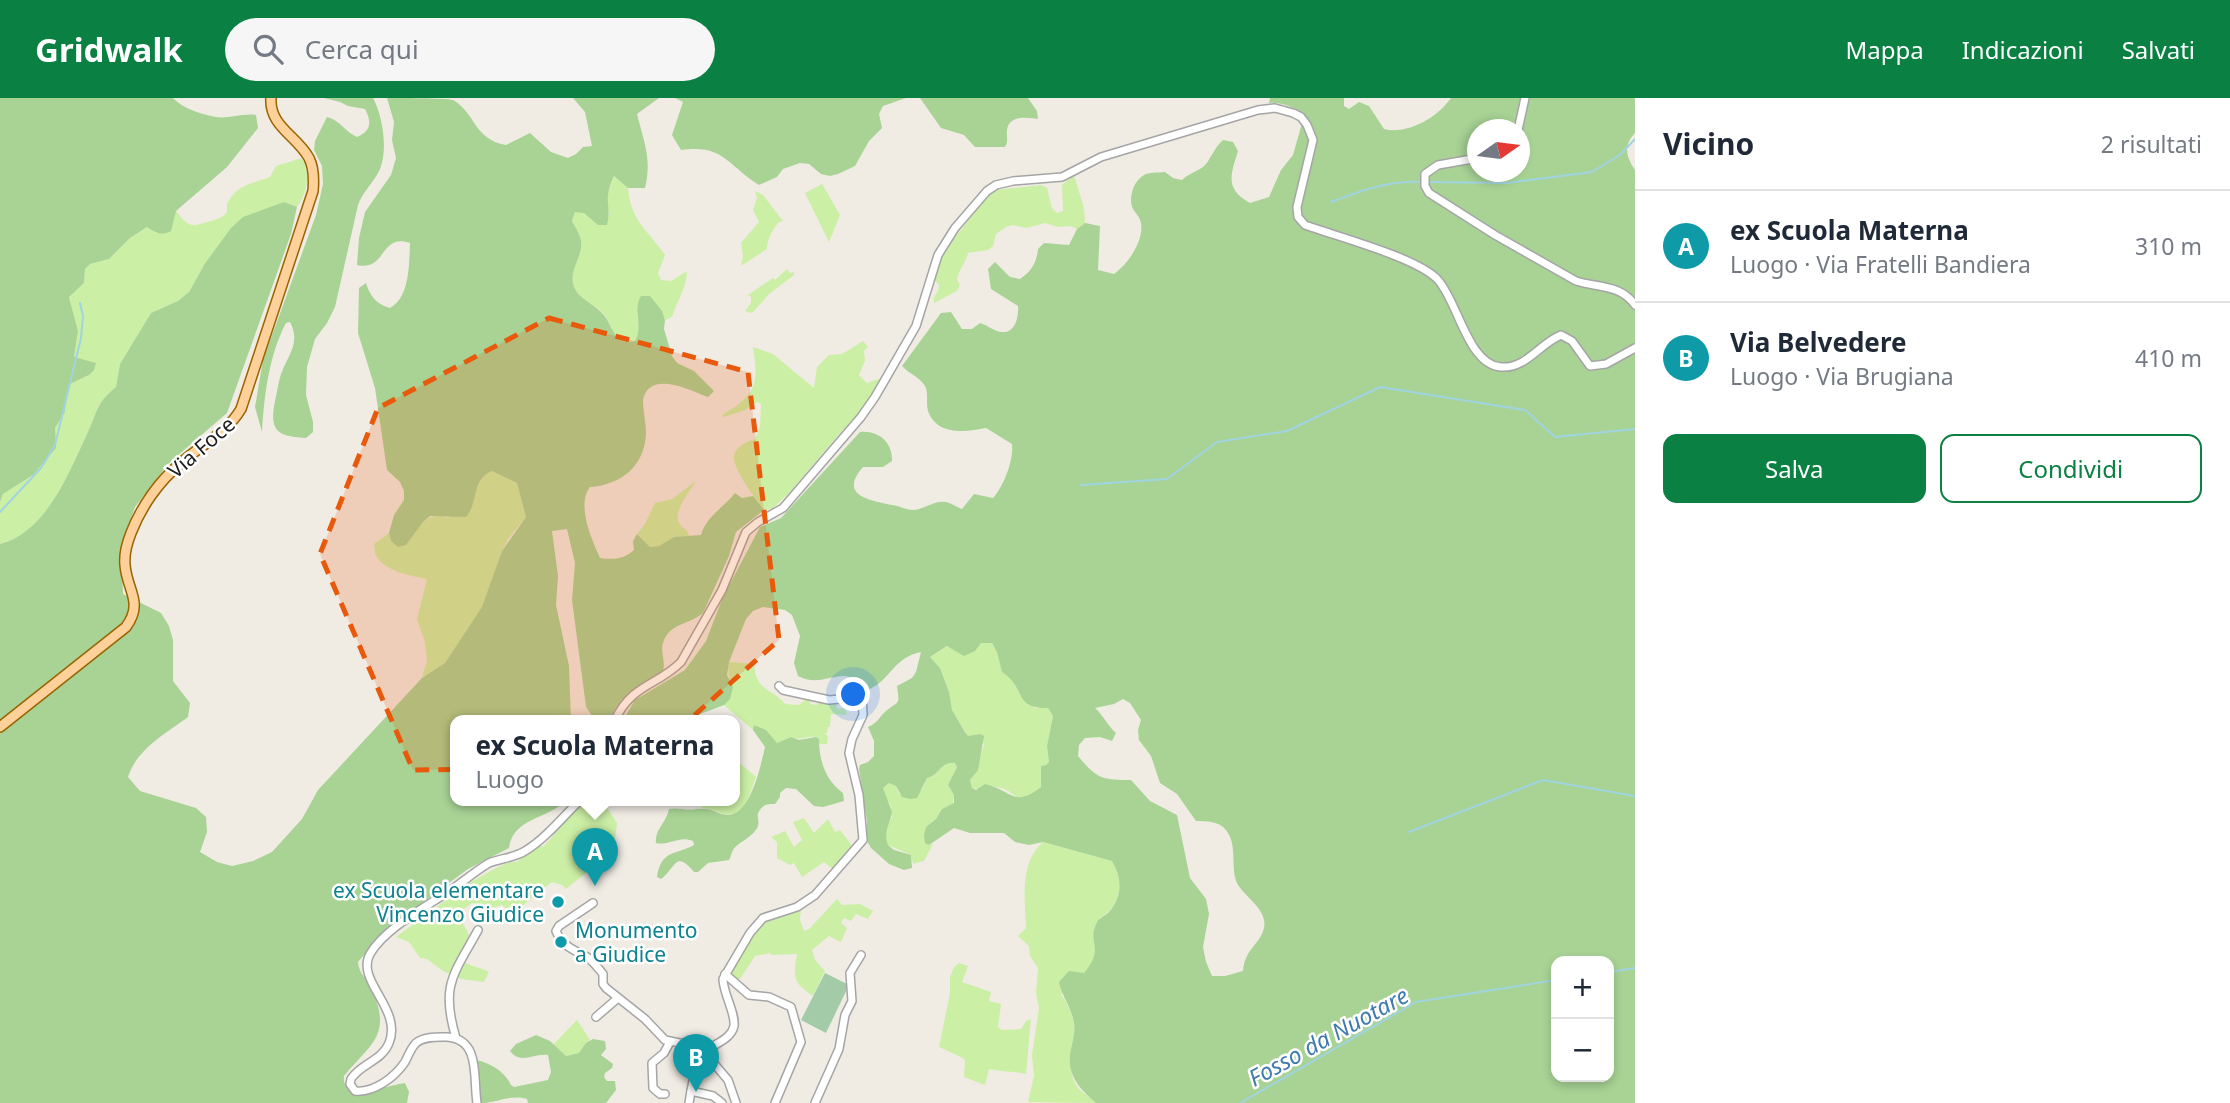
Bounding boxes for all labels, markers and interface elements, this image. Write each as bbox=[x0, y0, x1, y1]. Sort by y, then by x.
search box bbox=[225, 18, 715, 81]
text: Gridwalk bbox=[35, 27, 183, 72]
icon: search bbox=[249, 30, 287, 68]
text: Cerca qui bbox=[305, 31, 419, 67]
text: Mappa bbox=[1846, 33, 1924, 66]
text: Indicazioni bbox=[1962, 33, 2084, 66]
text: Salvati bbox=[2122, 33, 2195, 66]
north arrow bbox=[1467, 119, 1530, 182]
text: Vicino bbox=[1663, 123, 1754, 164]
text: 2 risultati bbox=[2101, 128, 2202, 160]
text: ex Scuola Materna bbox=[1730, 212, 1969, 248]
text: A bbox=[1678, 230, 1694, 262]
text: 310 m bbox=[2135, 230, 2202, 262]
text: Luogo · Via Fratelli Bandiera bbox=[1730, 248, 2031, 280]
text: Via Belvedere bbox=[1730, 324, 1907, 360]
text: B bbox=[1678, 342, 1694, 374]
text: 410 m bbox=[2135, 342, 2202, 374]
text: Luogo · Via Brugiana bbox=[1730, 360, 1954, 392]
street label: Via Foce bbox=[161, 410, 241, 484]
button: Salva bbox=[1663, 434, 1926, 503]
button: Condividi bbox=[1940, 434, 2202, 503]
your location bbox=[836, 677, 870, 711]
popup bbox=[450, 715, 740, 806]
text: ex Scuola Materna bbox=[476, 727, 714, 763]
text: Luogo bbox=[476, 763, 544, 795]
pin: A bbox=[572, 828, 618, 886]
place label: ex Scuola elementare Vincenzo Giudice bbox=[333, 876, 544, 928]
marker: ex Scuola elementare Vincenzo Giudice bbox=[550, 894, 566, 910]
place label: Monumento a Giudice bbox=[575, 916, 697, 968]
marker: Monumento a Giudice bbox=[553, 934, 569, 950]
map controls bbox=[1551, 956, 1614, 1082]
button: + bbox=[1551, 956, 1614, 1019]
water label: Fosso da Nuotare bbox=[1242, 979, 1414, 1093]
button: − bbox=[1551, 1019, 1614, 1082]
pin: B bbox=[673, 1034, 719, 1092]

